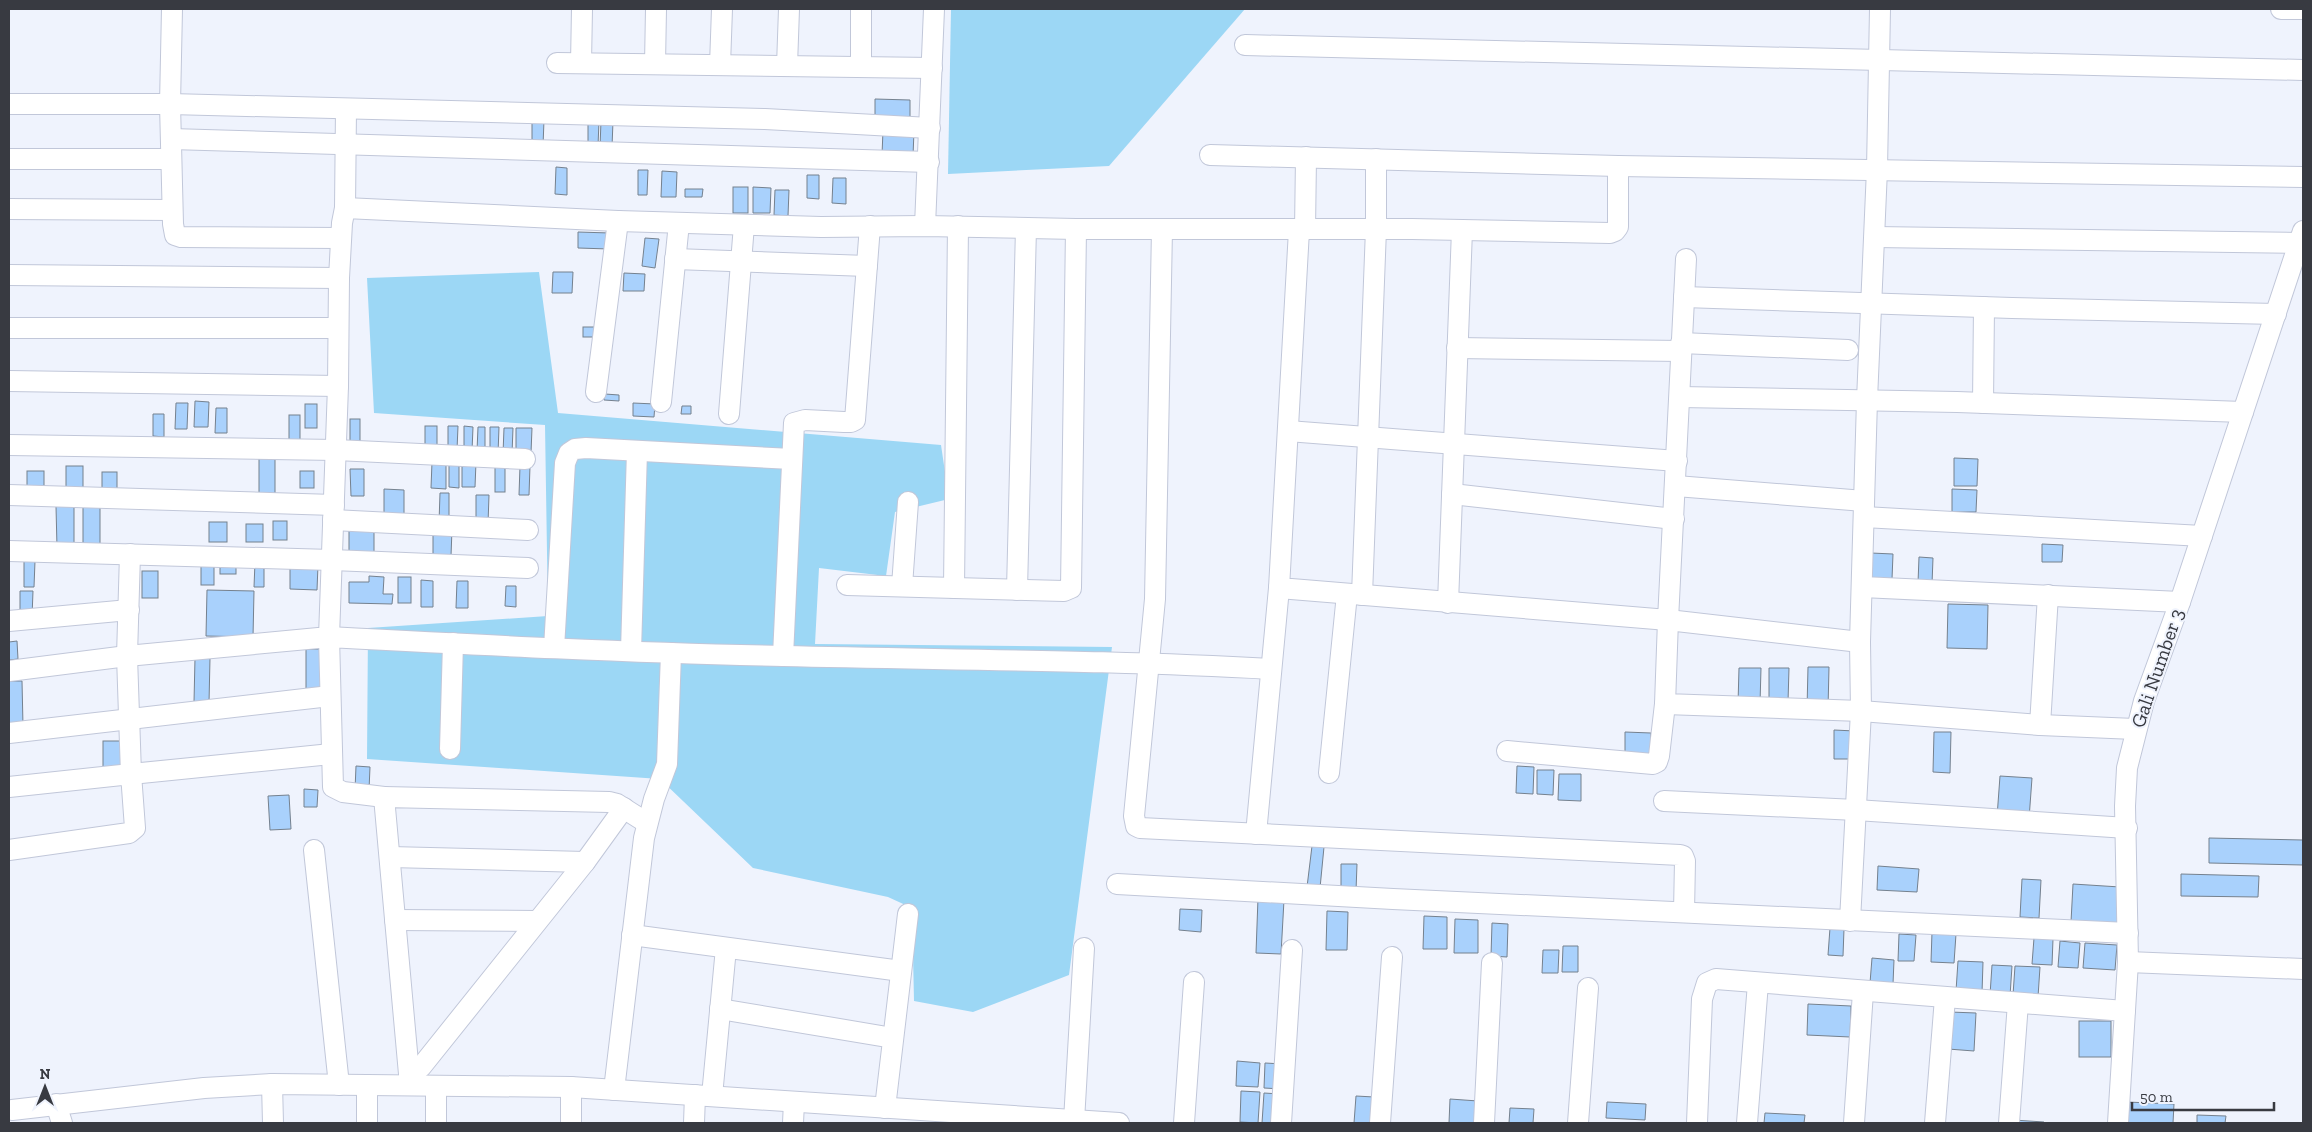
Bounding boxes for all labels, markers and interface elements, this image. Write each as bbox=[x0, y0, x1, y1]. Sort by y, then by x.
street label: Gali Number 3 bbox=[2125, 605, 2189, 731]
north arrow bbox=[20, 1062, 70, 1112]
text: N bbox=[40, 1066, 51, 1083]
scale bar bbox=[2132, 1080, 2274, 1112]
text: 50 m bbox=[2140, 1088, 2173, 1106]

